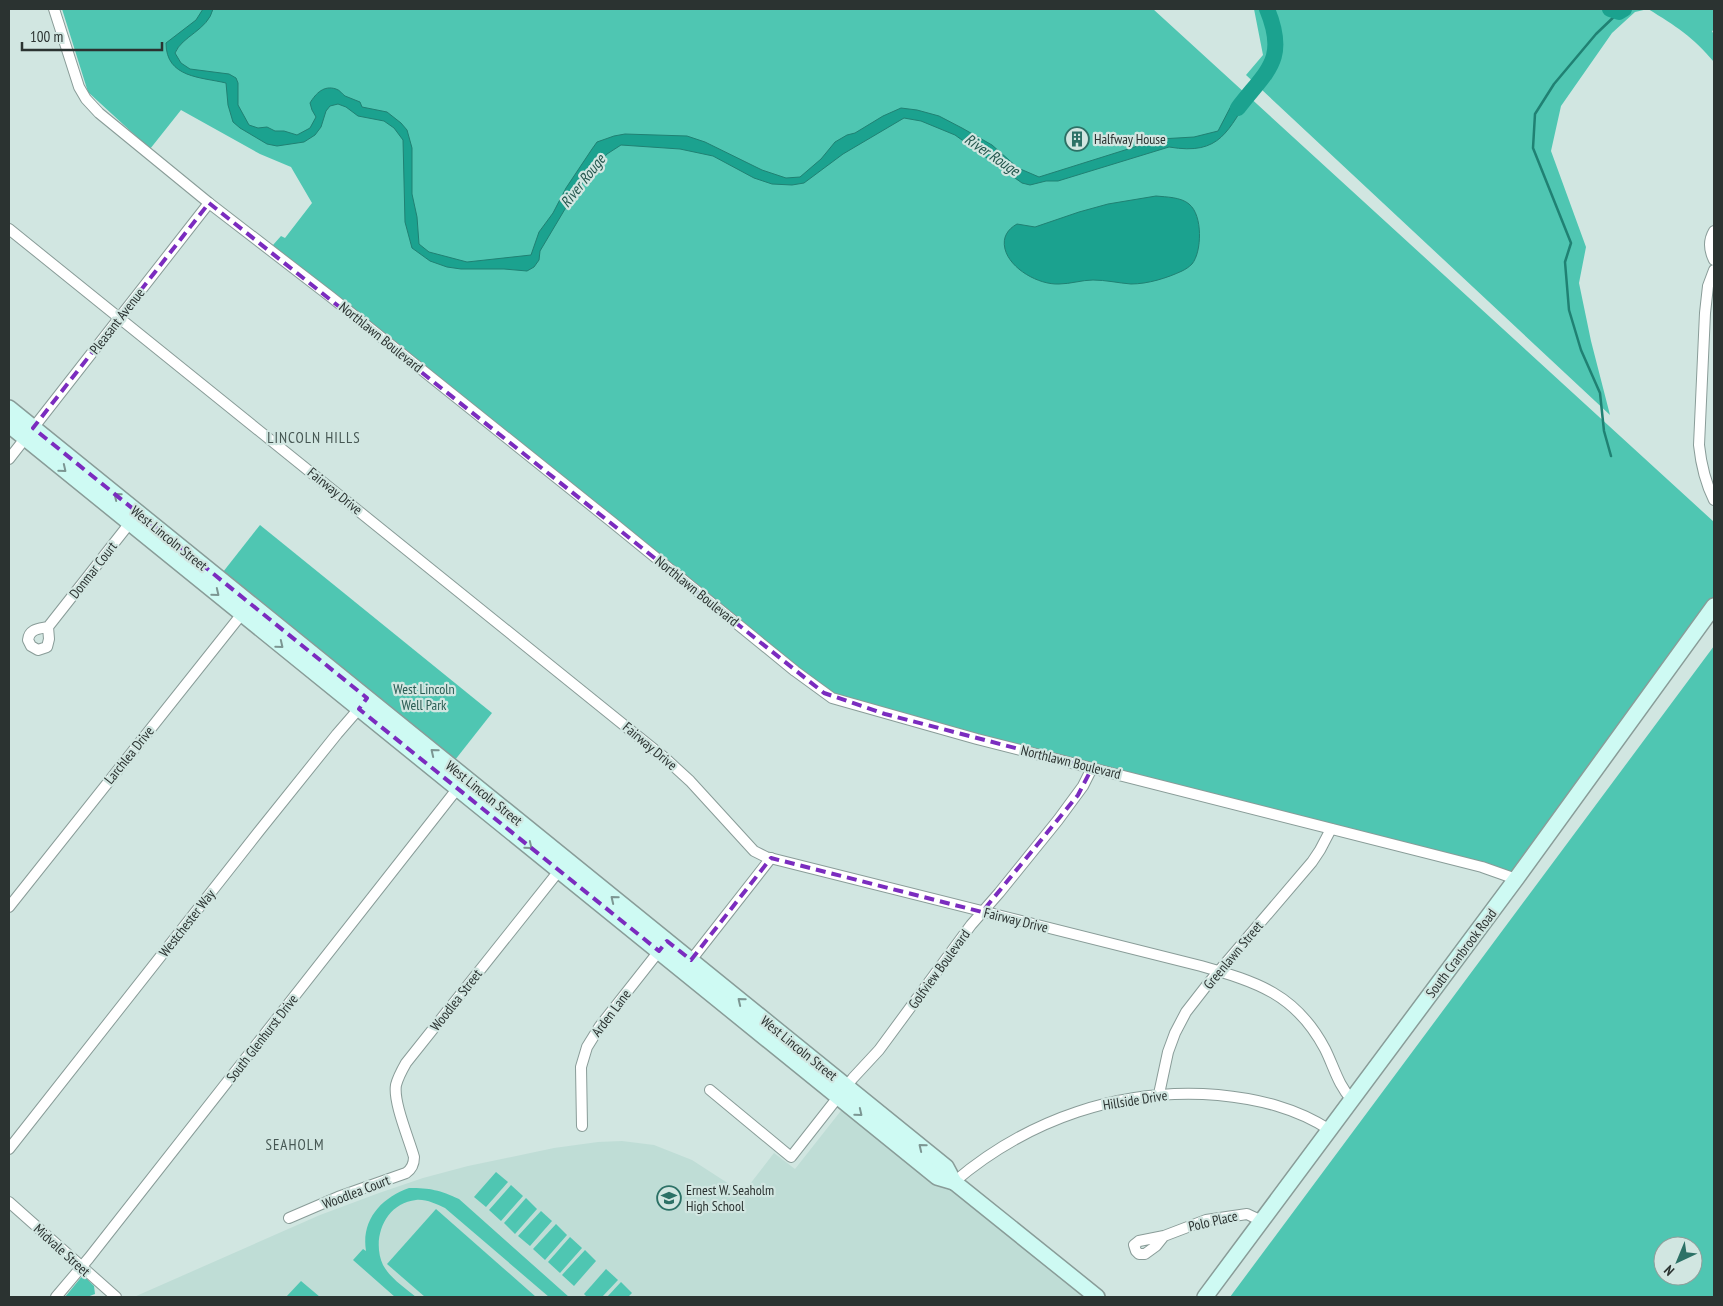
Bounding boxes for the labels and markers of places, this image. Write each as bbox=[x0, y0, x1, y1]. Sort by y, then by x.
building icon: Halfway House bbox=[1064, 126, 1090, 152]
place label: Halfway House bbox=[1094, 130, 1166, 148]
place label: Ernest W. Seaholm High School bbox=[686, 1181, 774, 1215]
school or university icon: Ernest W. Seaholm High School bbox=[656, 1185, 682, 1211]

